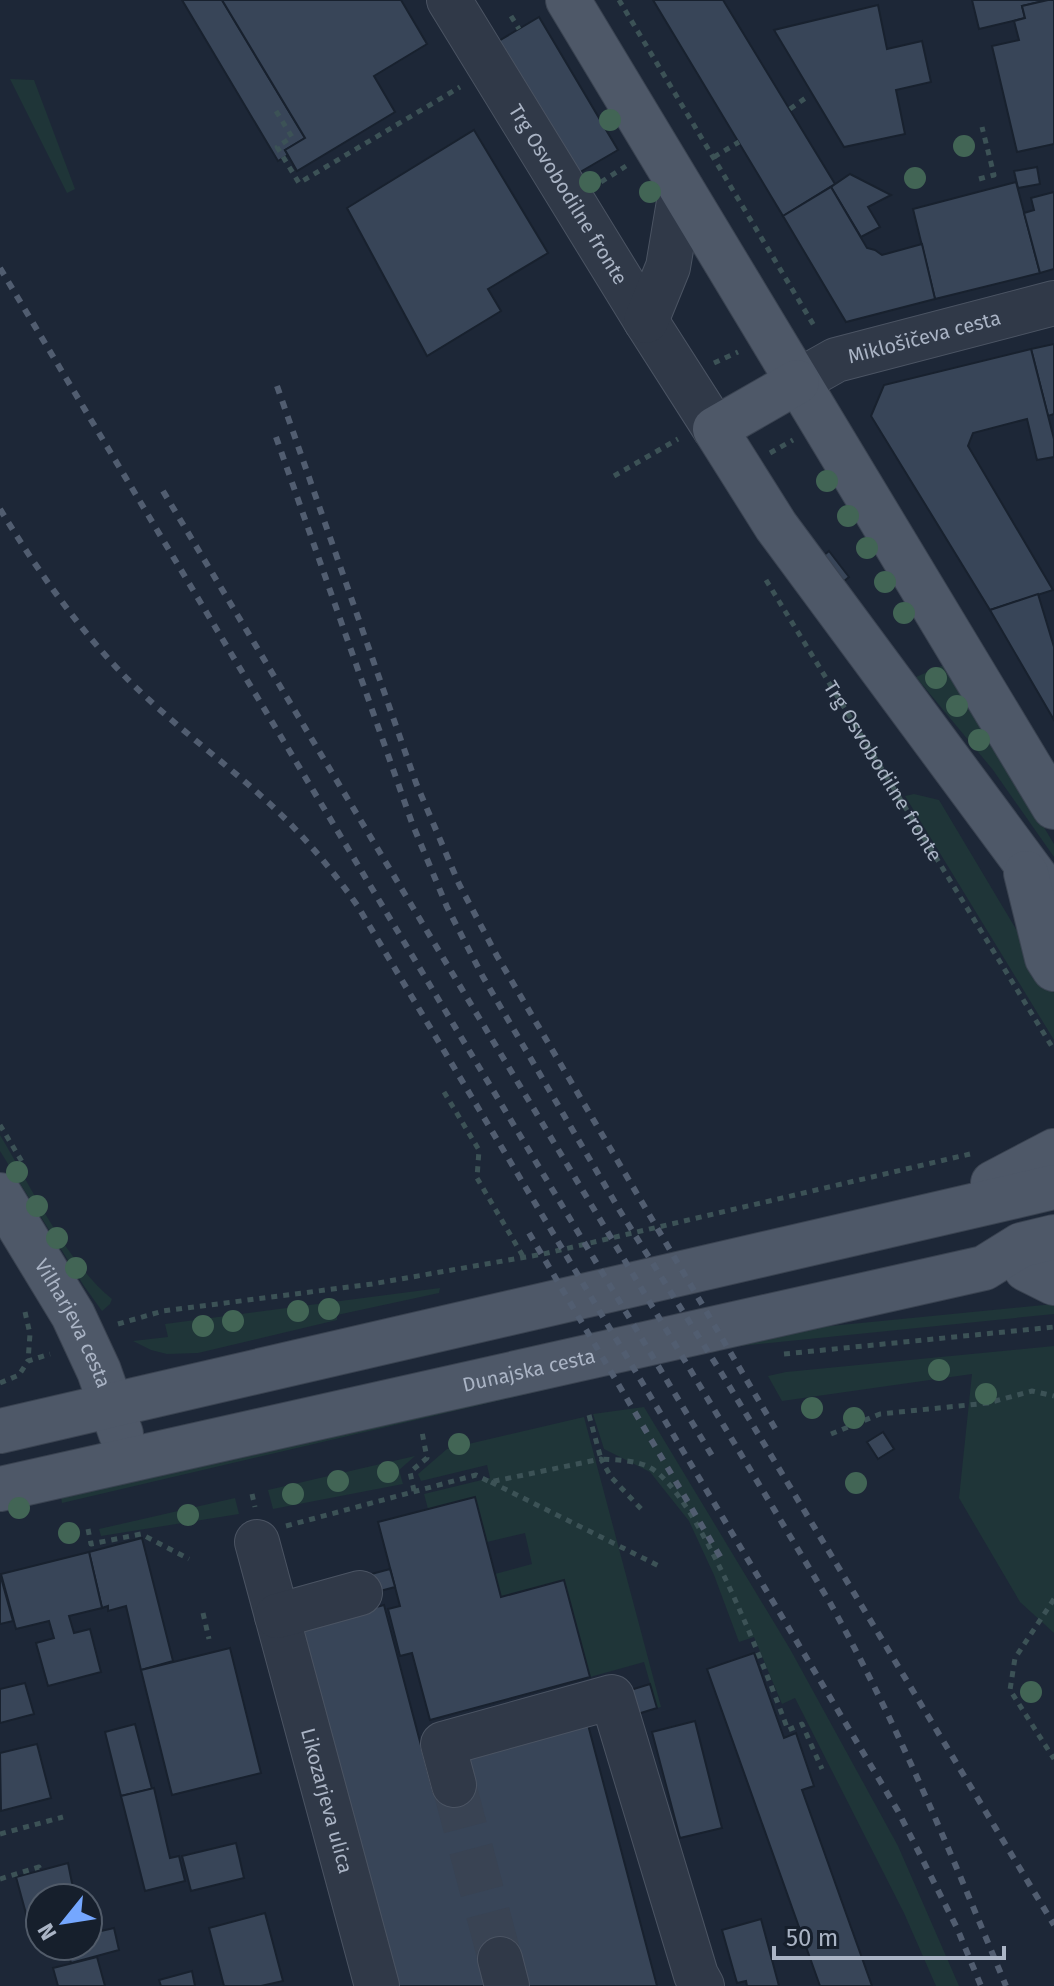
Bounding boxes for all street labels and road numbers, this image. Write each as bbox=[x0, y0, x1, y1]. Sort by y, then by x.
street label: Trg Osvobodilne fronte bbox=[504, 100, 633, 289]
street label: Miklošičeva cesta bbox=[845, 305, 1003, 368]
street label: Trg Osvobodilne fronte bbox=[819, 676, 947, 866]
street label: Vilharjeva cesta bbox=[30, 1254, 116, 1391]
street label: Dunajska cesta bbox=[460, 1344, 598, 1397]
street label: Likozarjeva ulica bbox=[296, 1725, 358, 1876]

